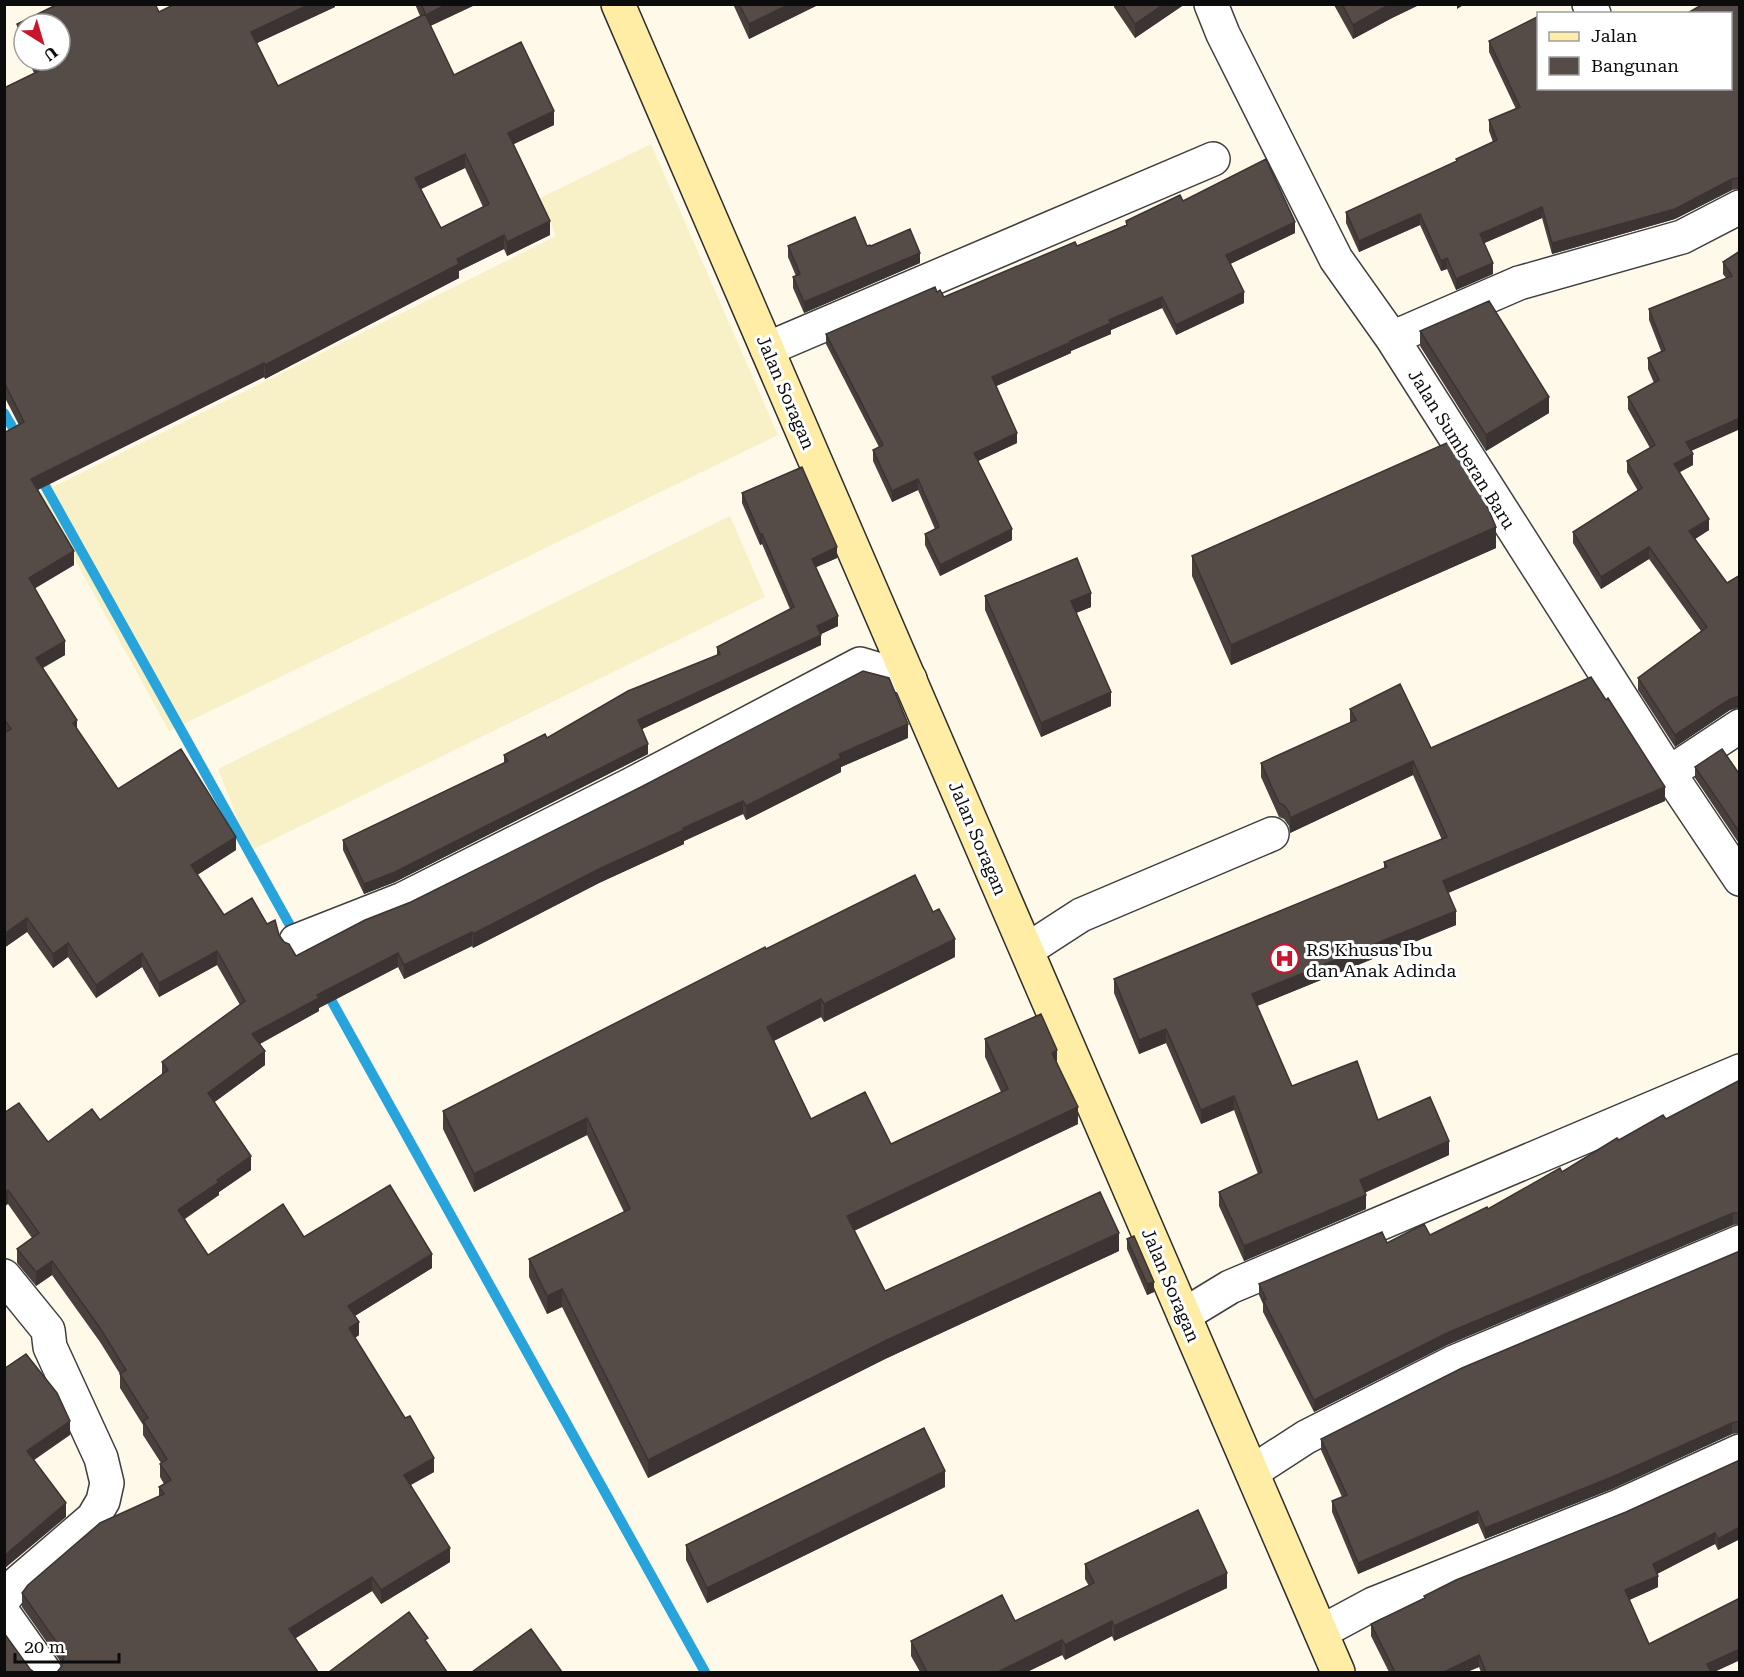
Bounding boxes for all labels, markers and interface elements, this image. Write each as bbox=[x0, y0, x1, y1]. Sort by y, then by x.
north arrow bbox=[12, 12, 72, 72]
legend bbox=[1537, 12, 1732, 90]
text: Jalan bbox=[1591, 25, 1638, 46]
text: U bbox=[40, 42, 61, 65]
text: Bangunan bbox=[1591, 55, 1679, 76]
street label: Jalan Soragan bbox=[753, 332, 820, 453]
street label: Jalan Sumberan Baru bbox=[1404, 365, 1520, 533]
street label: Jalan Soragan bbox=[945, 778, 1012, 899]
place label: RS Khusus Ibu dan Anak Adinda bbox=[1306, 939, 1456, 981]
hospital icon: RS Khusus Ibu dan Anak Adinda bbox=[1269, 943, 1301, 975]
street label: Jalan Soragan bbox=[1138, 1225, 1205, 1346]
scale bar bbox=[15, 1626, 118, 1664]
text: 20 m bbox=[24, 1636, 65, 1657]

